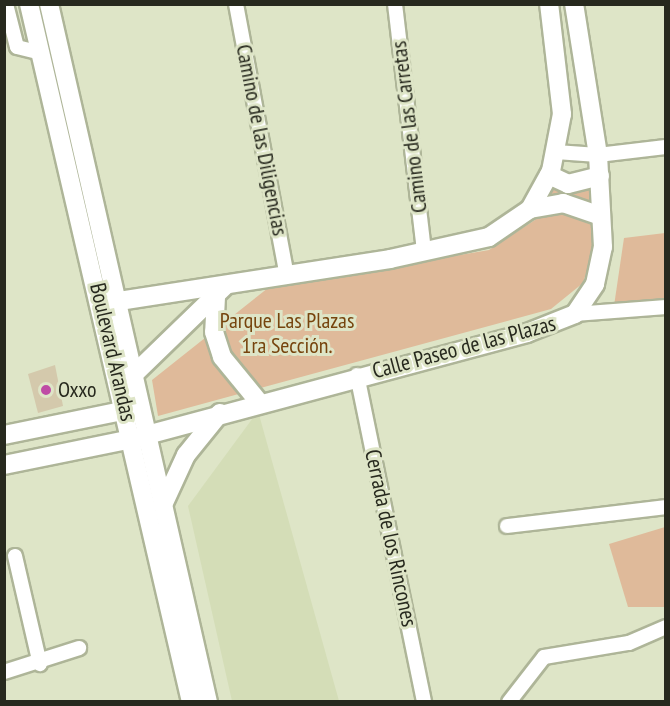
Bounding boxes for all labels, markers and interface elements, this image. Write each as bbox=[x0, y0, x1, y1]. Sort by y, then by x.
street label: Camino de las Carretas bbox=[385, 40, 433, 214]
street label: Camino de las Diligencias bbox=[231, 42, 293, 238]
street label: Boulevard Arandas bbox=[84, 280, 142, 424]
park label: Parque Las Plazas 1ra Sección. bbox=[220, 307, 354, 358]
street label: Calle Paseo de las Plazas bbox=[370, 310, 558, 384]
place label: Oxxo bbox=[58, 377, 96, 403]
marker: Oxxo bbox=[39, 383, 53, 397]
street label: Cerrada de los Rincones bbox=[359, 447, 423, 629]

